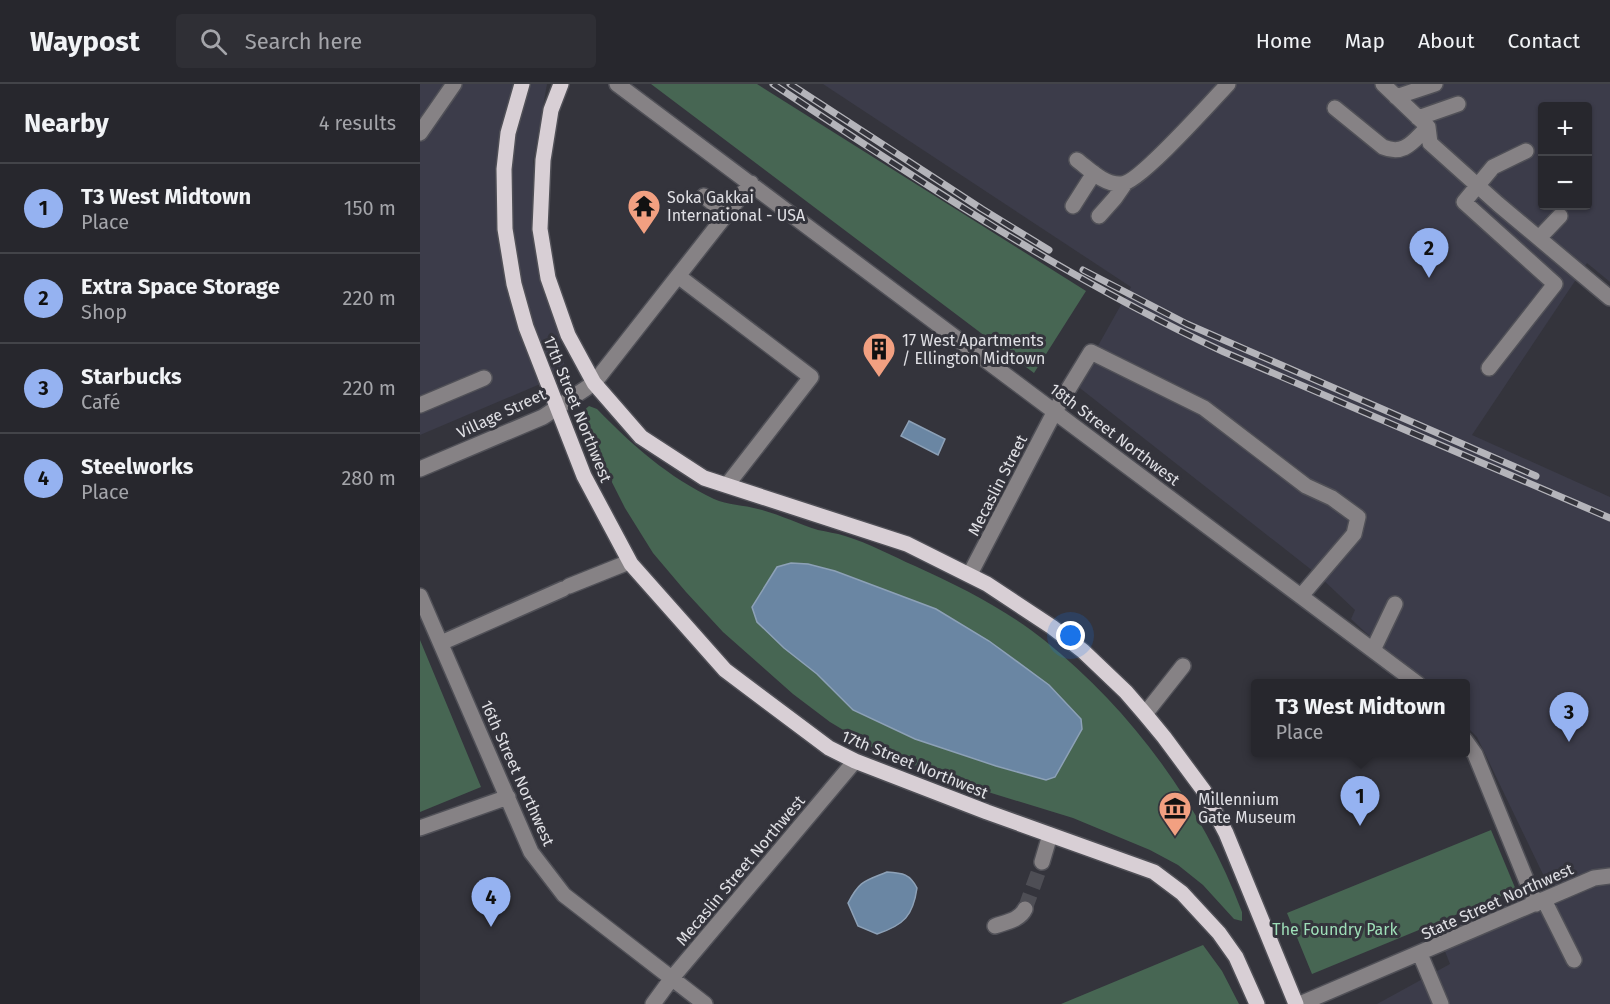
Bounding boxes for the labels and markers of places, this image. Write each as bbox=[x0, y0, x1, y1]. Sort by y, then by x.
temple icon: Soka Gakkai International - USA bbox=[626, 188, 662, 235]
place label: Soka Gakkai International - USA bbox=[667, 188, 806, 225]
pin: 2 bbox=[1410, 228, 1448, 278]
building icon: 17 West Apartments / Ellington Midtown bbox=[861, 331, 897, 378]
place label: 17 West Apartments / Ellington Midtown bbox=[902, 331, 1045, 368]
pin: 3 bbox=[1550, 692, 1588, 742]
pin: 1 bbox=[1340, 776, 1380, 826]
museum icon: Millennium Gate Museum bbox=[1157, 790, 1193, 837]
place label: Millennium Gate Museum bbox=[1198, 790, 1296, 827]
pin: 4 bbox=[472, 878, 510, 927]

